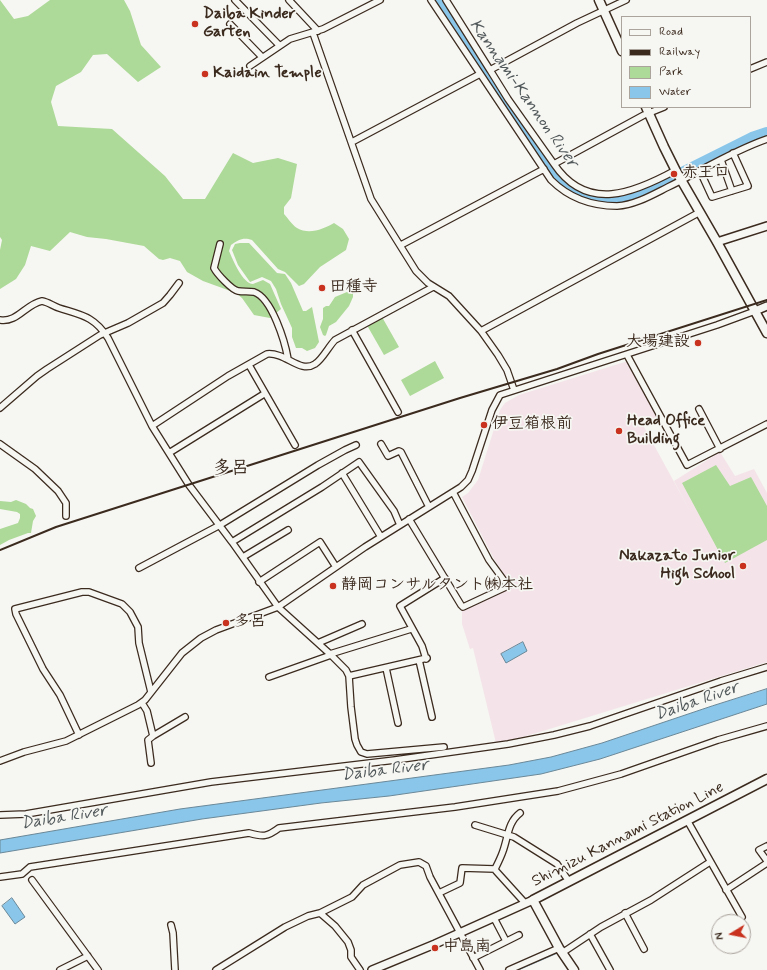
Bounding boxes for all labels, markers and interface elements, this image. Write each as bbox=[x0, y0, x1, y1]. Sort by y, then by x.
place label: Daiba Kinder Garten bbox=[203, 5, 296, 43]
water label: Kannami-Kannon River bbox=[464, 16, 582, 172]
legend bbox=[621, 16, 751, 108]
marker: Daiba Kinder Garten bbox=[190, 19, 200, 29]
text: Road bbox=[659, 24, 683, 40]
text: Railway bbox=[659, 44, 700, 60]
place label: Kaidain Temple bbox=[213, 64, 322, 84]
text: Park bbox=[659, 64, 683, 80]
marker: Kaidain Temple bbox=[200, 69, 210, 79]
text: Water bbox=[659, 84, 691, 100]
place label: 赤王口 bbox=[682, 164, 730, 184]
marker: 赤王口 bbox=[669, 169, 679, 179]
place label: 田種寺 bbox=[330, 278, 378, 298]
marker: 田種寺 bbox=[317, 283, 327, 293]
place label: 大場建設 bbox=[626, 333, 690, 353]
marker: 大場建設 bbox=[693, 338, 703, 348]
place label: Head Office Building bbox=[627, 412, 705, 450]
place label: 伊豆箱根前 bbox=[492, 415, 572, 435]
marker: 伊豆箱根前 bbox=[479, 420, 489, 430]
marker: Head Office Building bbox=[614, 426, 624, 436]
district label: 多呂 bbox=[213, 458, 249, 480]
place label: Nakazato Junior High School bbox=[619, 547, 735, 585]
marker: Nakazato Junior High School bbox=[738, 561, 748, 571]
place label: 静岡コンサルタント㈱本社 bbox=[341, 576, 533, 596]
marker: 静岡コンサルタント㈱本社 bbox=[328, 581, 338, 591]
place label: 多呂 bbox=[234, 613, 266, 633]
marker: 多呂 bbox=[221, 618, 231, 628]
water label: Daiba River bbox=[653, 678, 741, 726]
water label: Daiba River bbox=[341, 756, 429, 786]
street label: Shimizu Kannami Station Line bbox=[529, 778, 727, 892]
water label: Daiba River bbox=[20, 801, 108, 835]
north arrow bbox=[711, 914, 751, 954]
text: N bbox=[713, 931, 728, 941]
place label: 中島南 bbox=[443, 938, 491, 958]
marker: 中島南 bbox=[430, 943, 440, 953]

